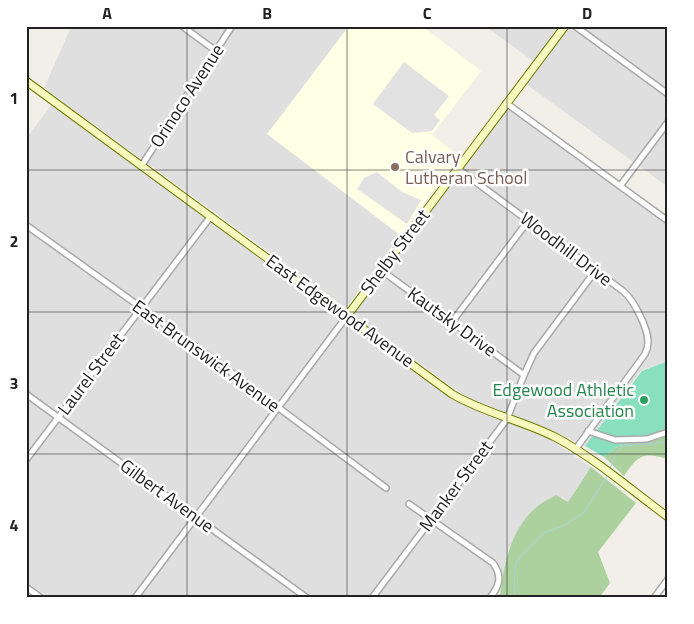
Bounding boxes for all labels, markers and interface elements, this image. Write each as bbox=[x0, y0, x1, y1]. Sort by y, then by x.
text: A bbox=[102, 1, 112, 25]
text: B bbox=[262, 1, 272, 25]
text: C bbox=[423, 1, 432, 25]
text: D bbox=[582, 1, 592, 25]
street label: Orinoco Avenue bbox=[143, 39, 230, 153]
text: 1 bbox=[10, 86, 18, 110]
place label: Calvary Lutheran School bbox=[405, 143, 527, 191]
marker: Calvary Lutheran School bbox=[389, 161, 401, 173]
street label: Shelby Street bbox=[353, 203, 436, 300]
street label: Woodhill Drive bbox=[515, 205, 618, 292]
text: 2 bbox=[10, 229, 18, 253]
street label: East Edgewood Avenue bbox=[261, 247, 420, 374]
street label: Kautsky Drive bbox=[402, 280, 502, 363]
street label: East Brunswick Avenue bbox=[127, 293, 286, 418]
street label: Laurel Street bbox=[51, 326, 131, 421]
text: 3 bbox=[10, 371, 18, 395]
place label: Edgewood Athletic Association bbox=[493, 376, 634, 424]
marker: Edgewood Athletic Association bbox=[638, 394, 650, 406]
street label: Manker Street bbox=[412, 434, 499, 537]
street label: Gilbert Avenue bbox=[115, 452, 220, 539]
text: 4 bbox=[10, 513, 19, 537]

